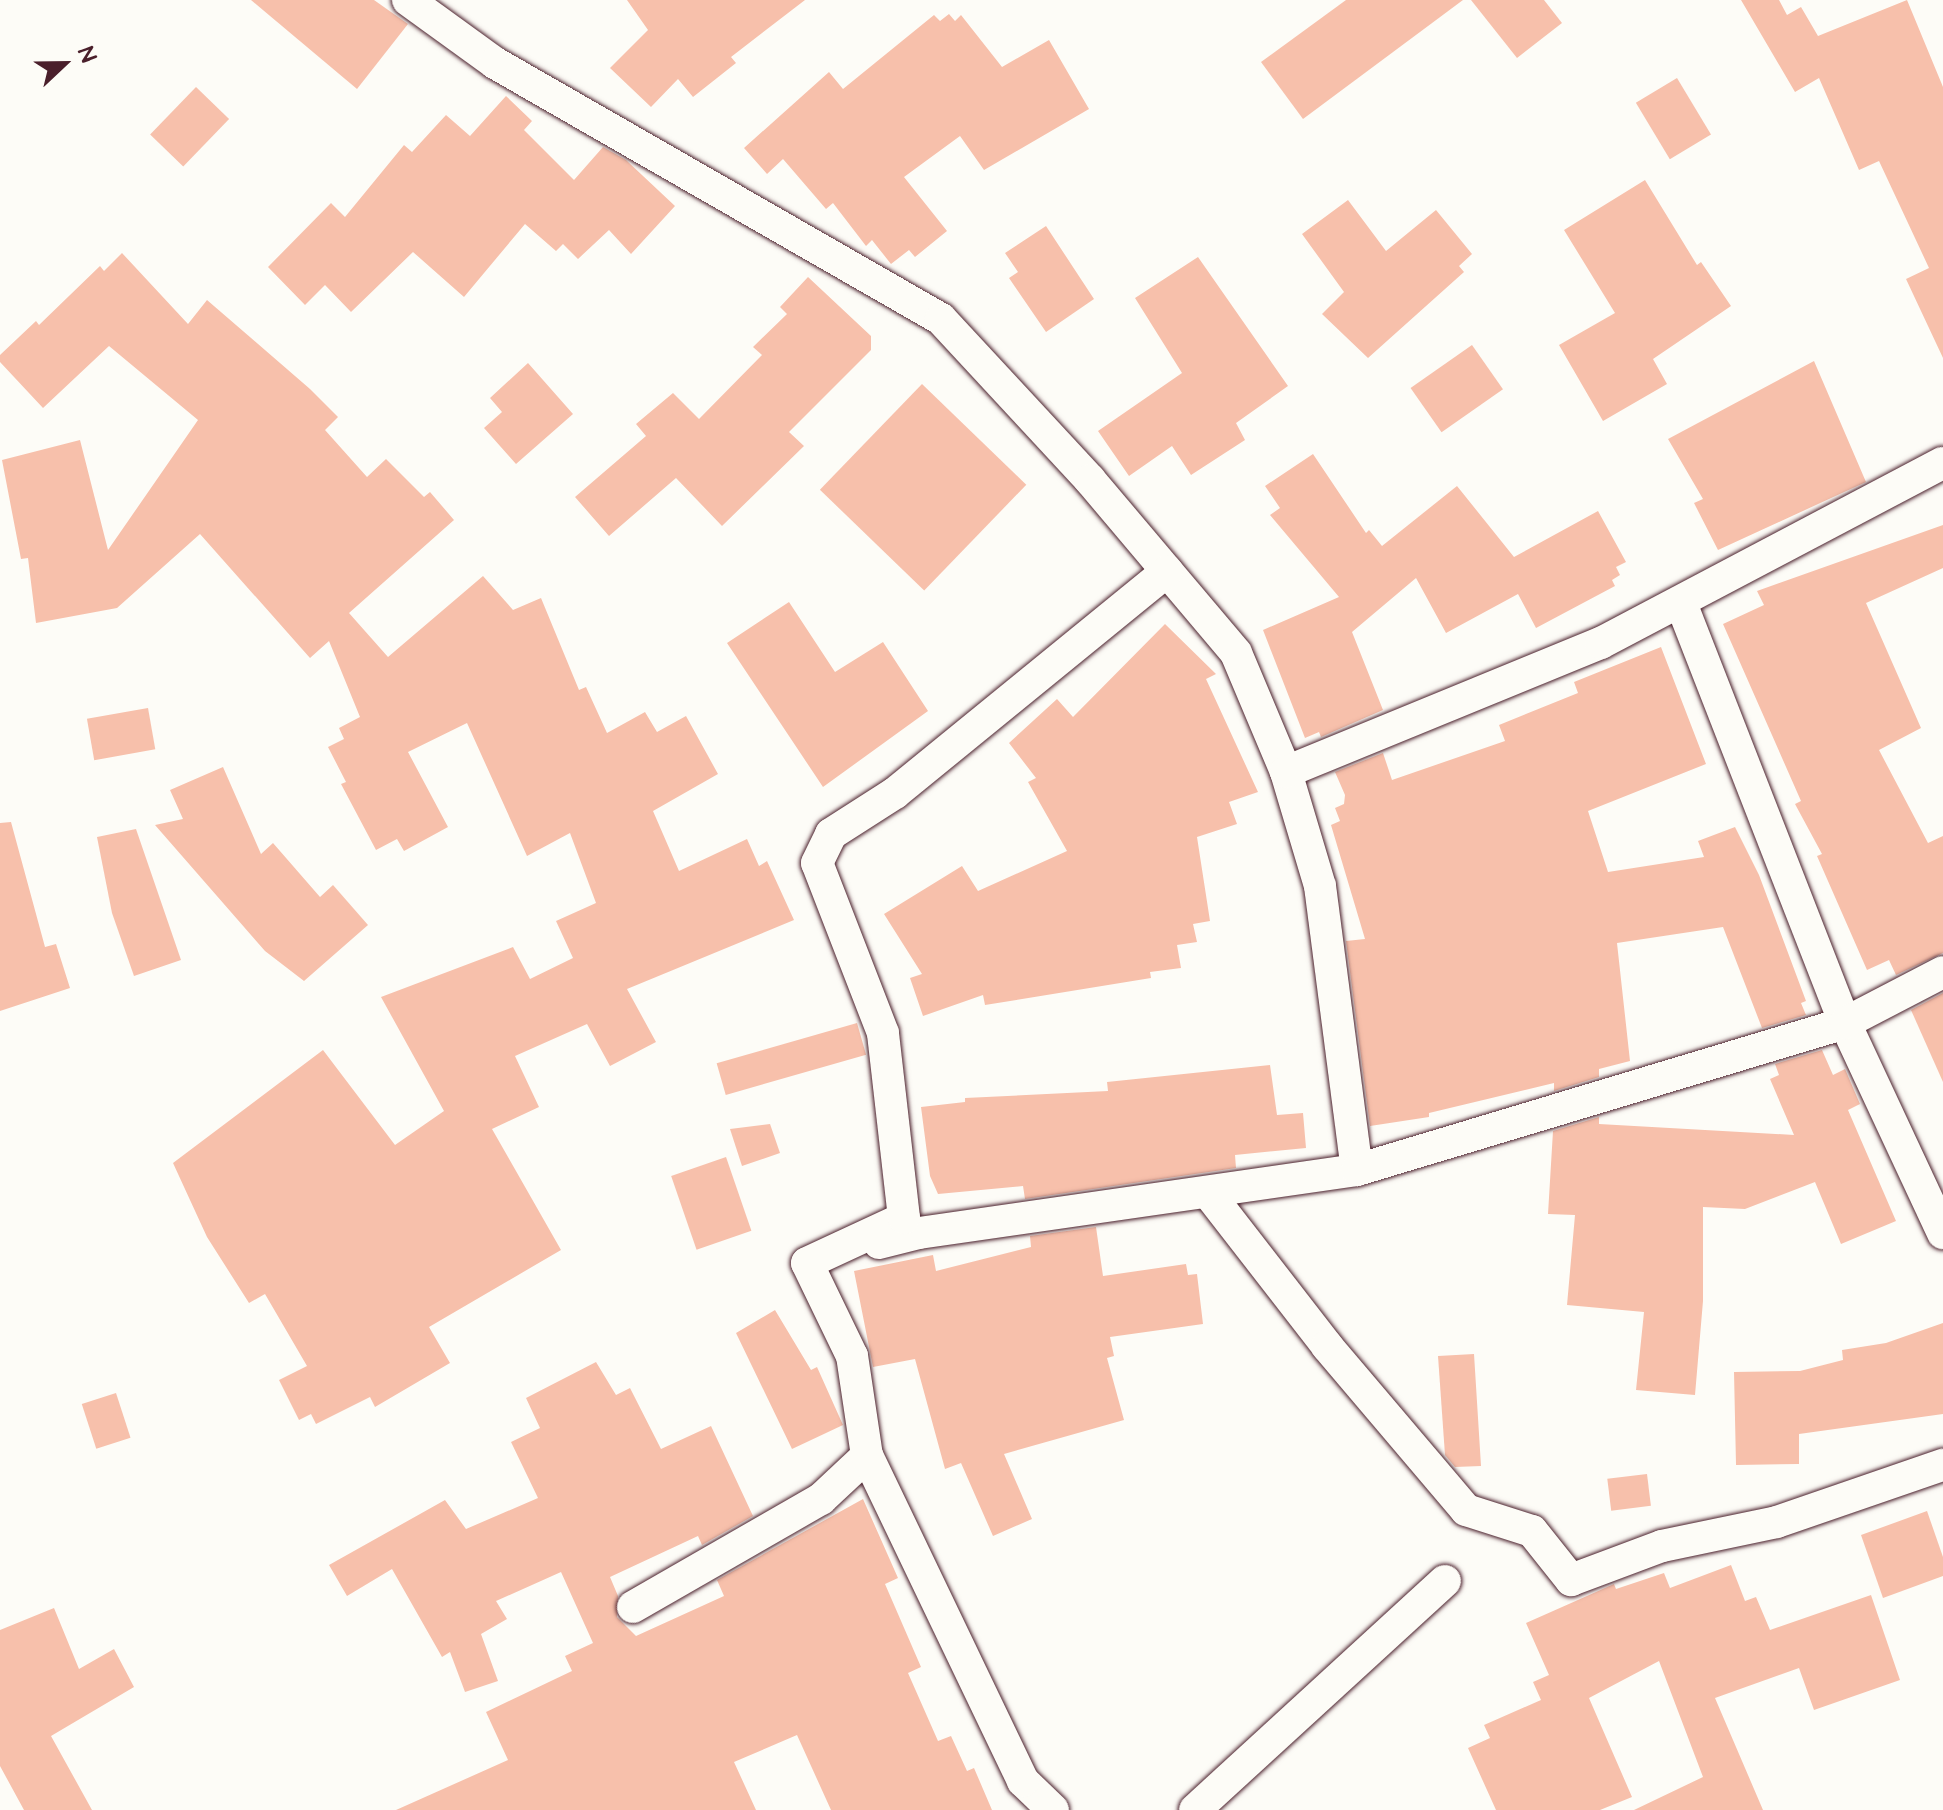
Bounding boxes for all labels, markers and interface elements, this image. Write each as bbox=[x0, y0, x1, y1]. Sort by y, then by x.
north arrow bbox=[24, 24, 104, 104]
text: N bbox=[70, 43, 104, 67]

